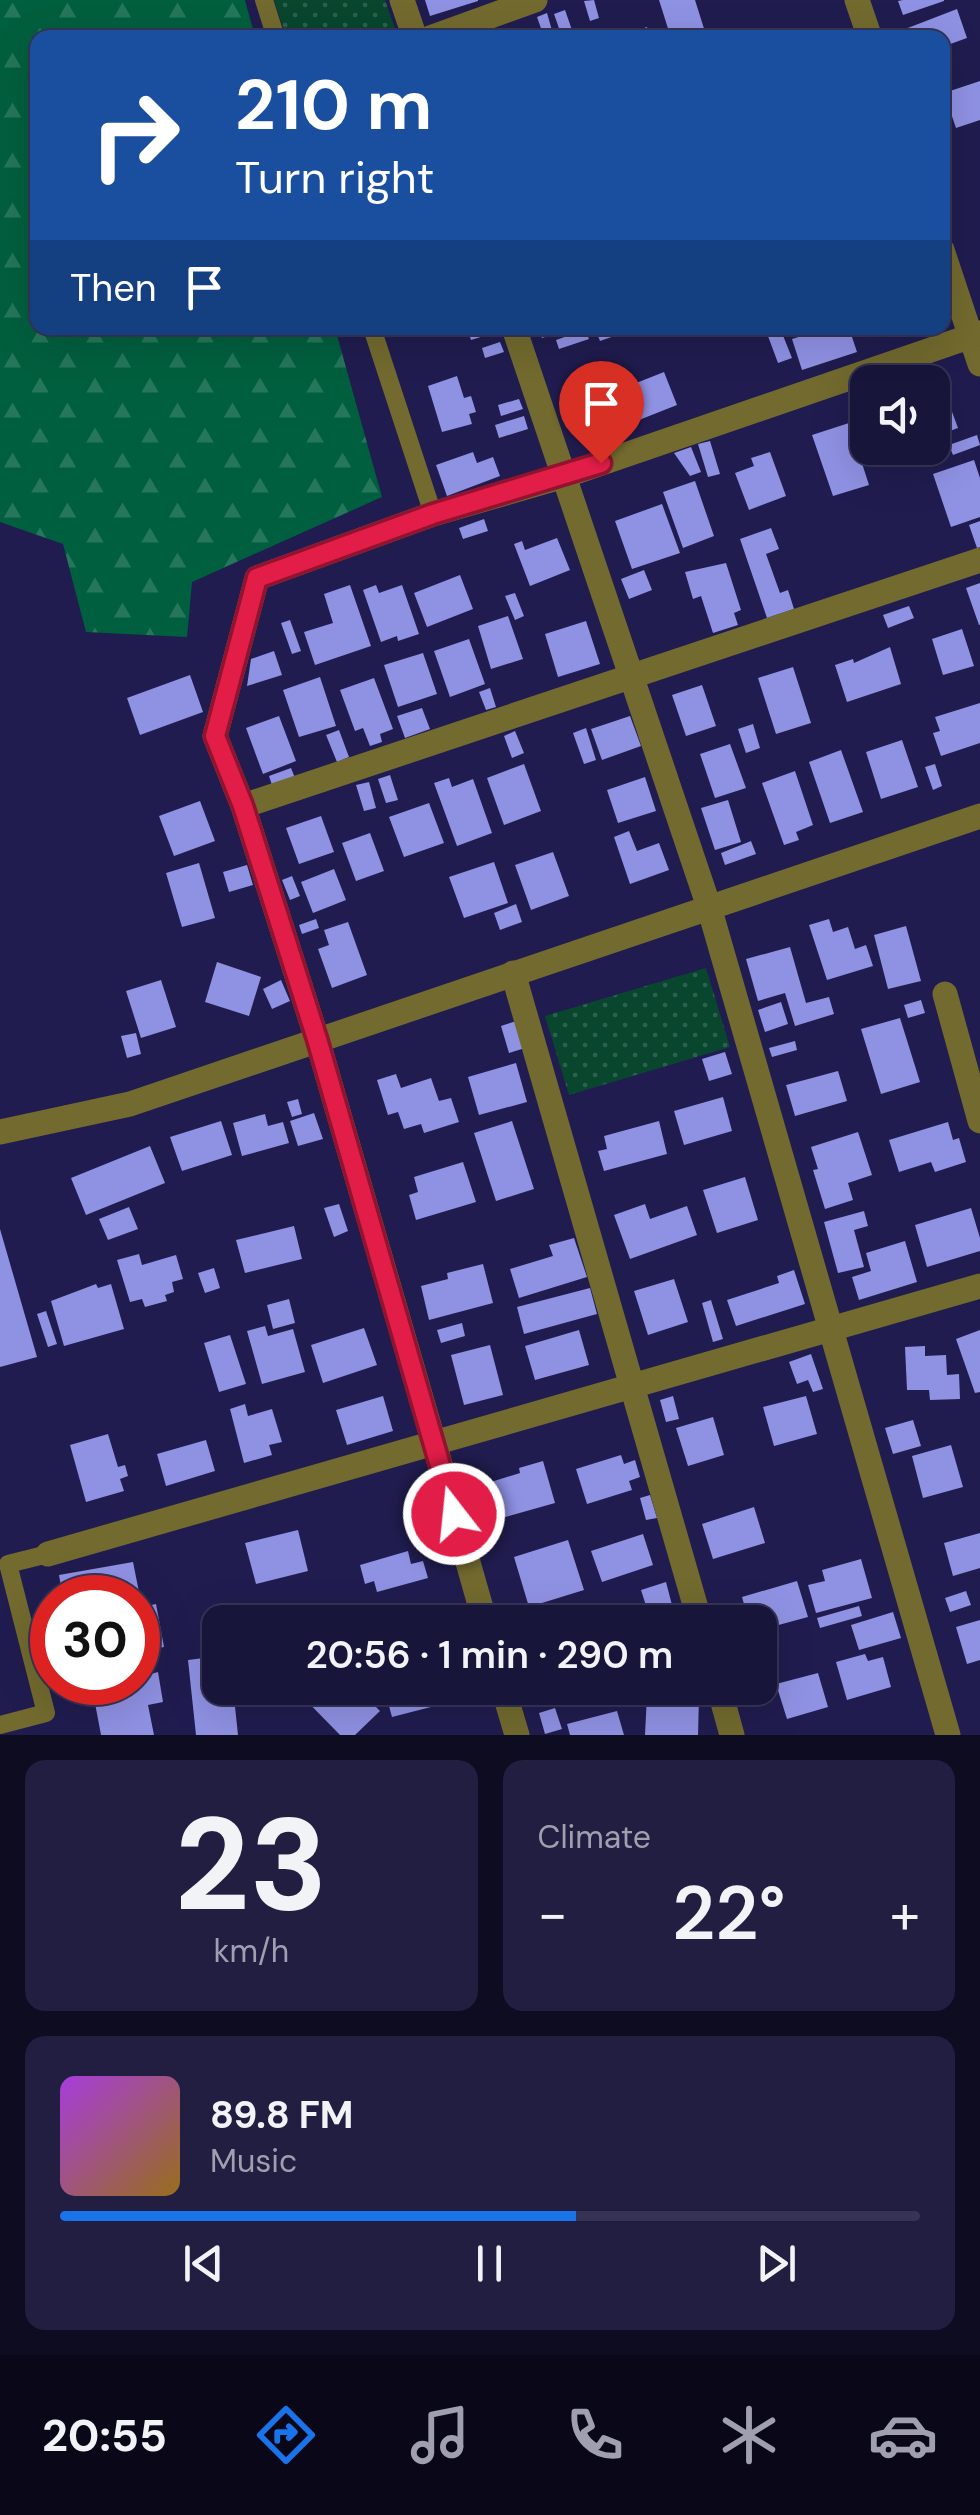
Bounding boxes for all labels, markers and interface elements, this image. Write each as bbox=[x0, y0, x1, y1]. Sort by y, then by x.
text: 210 m bbox=[235, 60, 432, 151]
icon: right bbox=[70, 70, 200, 200]
text: Turn right bbox=[235, 148, 434, 207]
icon: arrive bbox=[177, 260, 232, 315]
text: Then bbox=[70, 263, 157, 313]
pin bbox=[559, 361, 644, 464]
map controls bbox=[850, 365, 950, 465]
button: sound bbox=[850, 365, 950, 465]
icon: arrive bbox=[574, 376, 629, 431]
position arrow bbox=[402, 1462, 506, 1566]
speed limit sign: 30 bbox=[30, 1575, 160, 1705]
text: 20:56 · 1 min · 290 m bbox=[306, 1630, 673, 1680]
text: 23 bbox=[175, 1780, 328, 1949]
text: Climate bbox=[538, 1816, 651, 1858]
text: 22° bbox=[672, 1865, 785, 1962]
text: − bbox=[538, 1878, 568, 1950]
text: + bbox=[890, 1878, 920, 1950]
text: km/h bbox=[213, 1930, 289, 1972]
text: 89.8 FM bbox=[210, 2090, 354, 2140]
text: Music bbox=[210, 2140, 297, 2182]
icon: previous bbox=[176, 2236, 231, 2291]
icon: pause bbox=[462, 2236, 517, 2291]
icon: next bbox=[749, 2236, 804, 2291]
icon: directions bbox=[251, 2400, 321, 2470]
icon: music bbox=[405, 2400, 475, 2470]
icon: phone bbox=[560, 2400, 630, 2470]
icon: climate bbox=[714, 2400, 784, 2470]
icon: car bbox=[868, 2400, 938, 2470]
text: 20:55 bbox=[42, 2406, 167, 2465]

